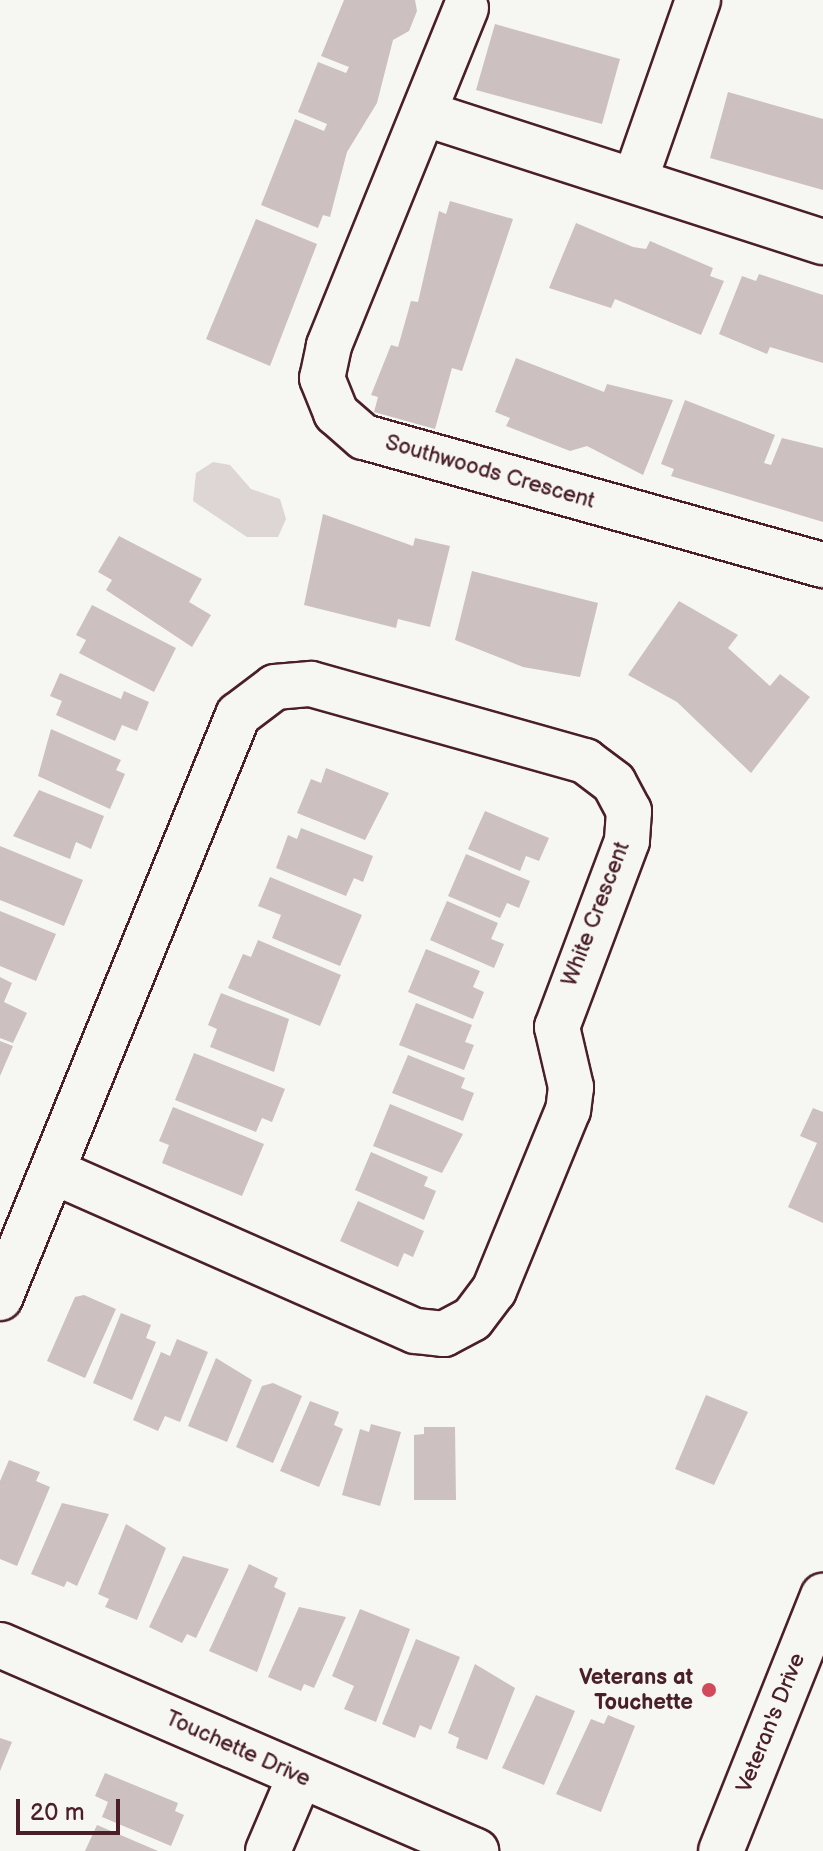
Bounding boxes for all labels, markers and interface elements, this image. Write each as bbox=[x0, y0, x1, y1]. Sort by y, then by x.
street label: Southwoods Crescent bbox=[382, 429, 598, 515]
street label: White Crescent bbox=[556, 838, 636, 990]
street label: Veteran's Drive bbox=[731, 1649, 811, 1797]
place label: Veterans at Touchette bbox=[579, 1664, 693, 1716]
marker: Veterans at Touchette bbox=[700, 1681, 718, 1699]
street label: Touchette Drive bbox=[161, 1705, 315, 1793]
scale bar bbox=[20, 1783, 124, 1833]
text: 20 m bbox=[30, 1798, 85, 1827]

